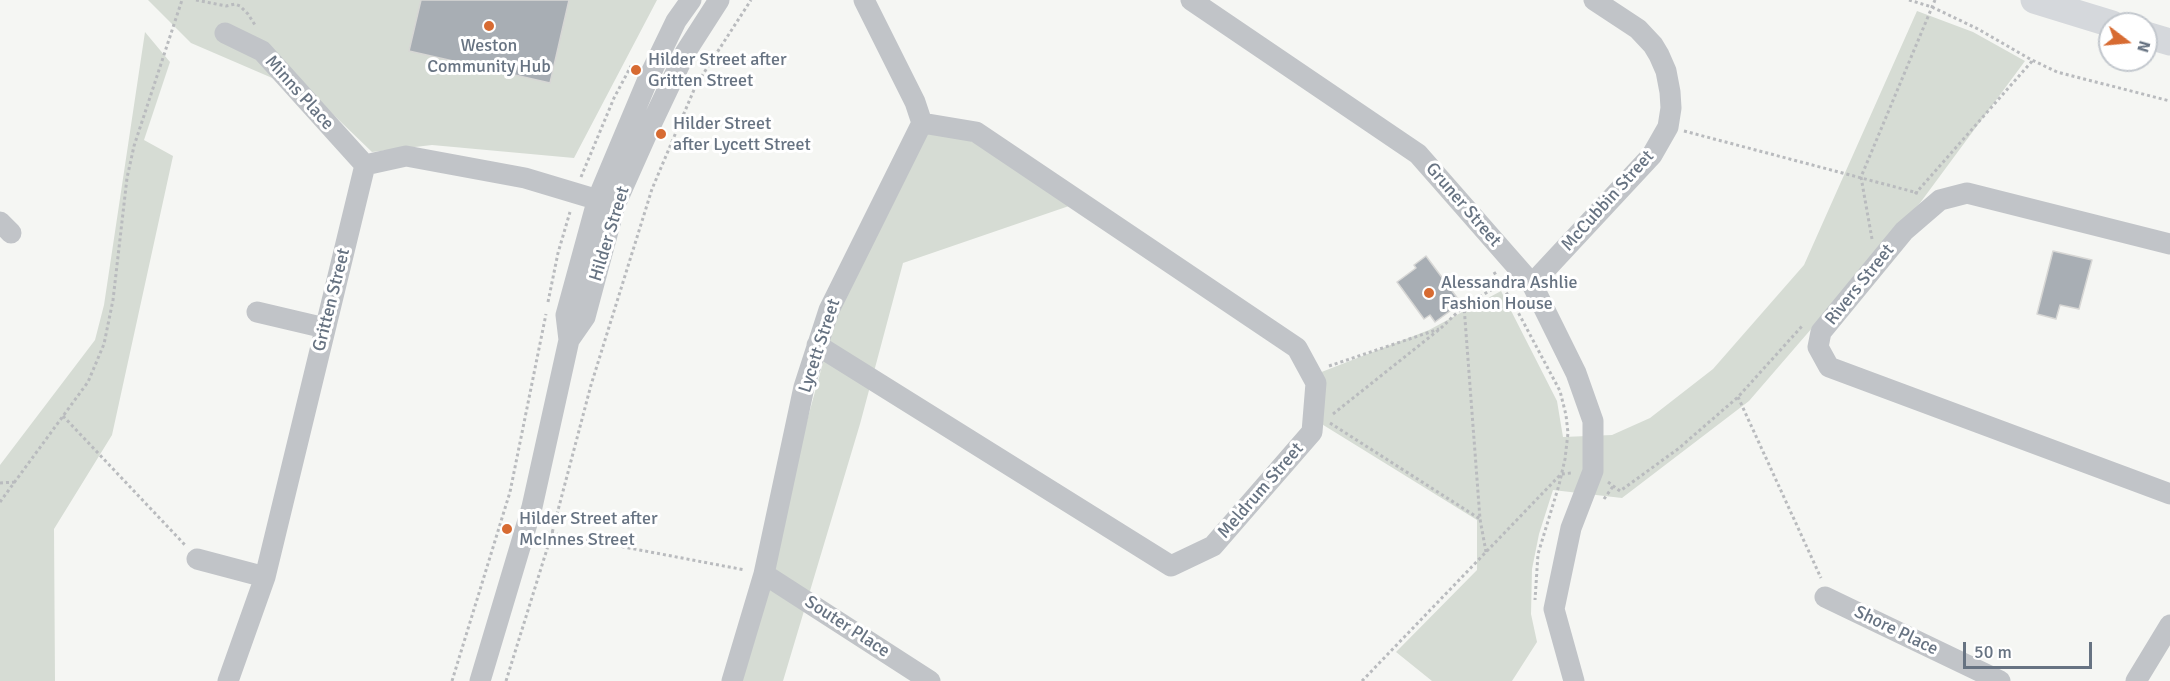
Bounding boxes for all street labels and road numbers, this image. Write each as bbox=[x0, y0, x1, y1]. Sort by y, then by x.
street label: Minns Place bbox=[260, 51, 338, 135]
street label: McCubbin Street bbox=[1557, 146, 1659, 256]
street label: Gruner Street bbox=[1421, 159, 1505, 251]
street label: Hilder Street bbox=[585, 184, 635, 284]
street label: Rivers Street bbox=[1821, 240, 1899, 330]
street label: Gritten Street bbox=[309, 246, 355, 354]
street label: Lycett Street bbox=[795, 296, 845, 396]
street label: Meldrum Street bbox=[1214, 439, 1308, 543]
street label: Souter Place bbox=[800, 592, 894, 662]
street label: Shore Place bbox=[1851, 601, 1941, 661]

